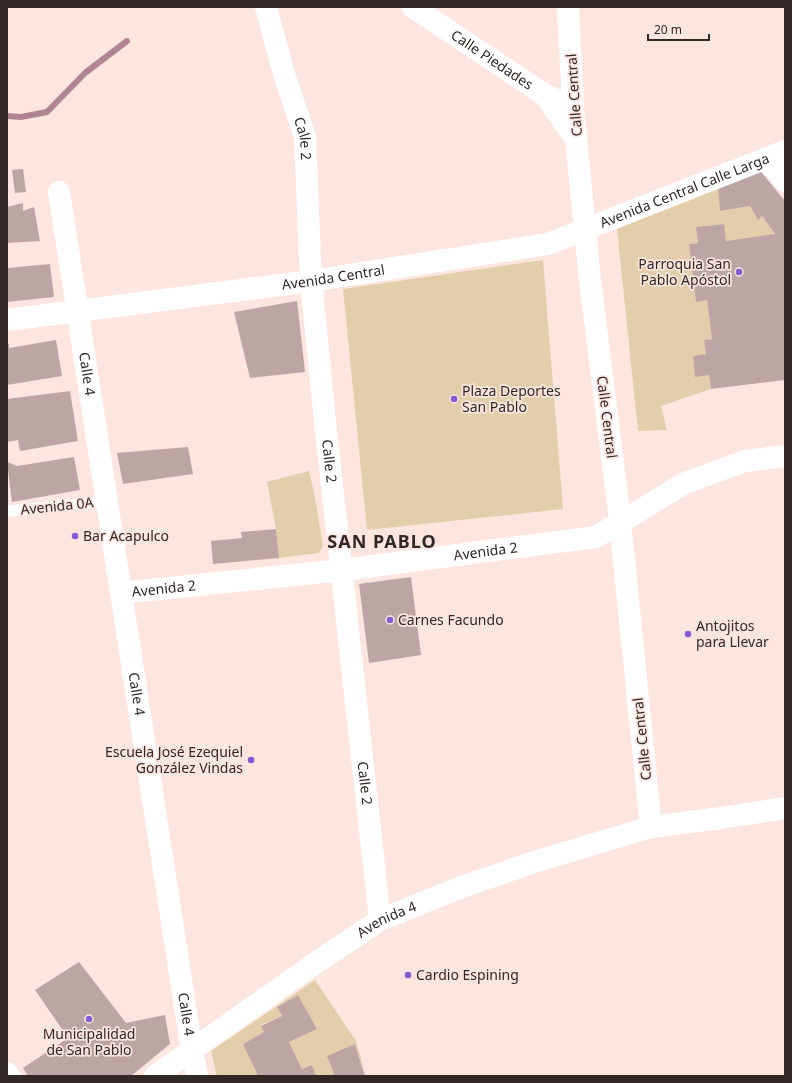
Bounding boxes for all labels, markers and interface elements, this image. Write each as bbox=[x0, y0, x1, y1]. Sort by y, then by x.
scale bar bbox=[648, 16, 709, 42]
text: 20 m bbox=[654, 21, 682, 38]
street label: Calle Piedades bbox=[447, 25, 537, 94]
street label: Calle Central bbox=[561, 53, 586, 137]
street label: Calle 2 bbox=[290, 114, 316, 160]
street label: Avenida Central Calle Larga bbox=[597, 148, 772, 232]
place label: Parroquia San Pablo Apóstol bbox=[638, 254, 731, 289]
street label: Avenida Central bbox=[281, 260, 386, 294]
marker: Parroquia San Pablo Apóstol bbox=[734, 267, 744, 277]
street label: Calle 4 bbox=[75, 351, 100, 397]
street label: Calle Central bbox=[593, 375, 622, 459]
place label: Plaza Deportes San Pablo bbox=[462, 381, 561, 416]
marker: Plaza Deportes San Pablo bbox=[449, 394, 459, 404]
street label: Calle 2 bbox=[318, 438, 342, 484]
street label: Avenida 0A bbox=[20, 492, 94, 519]
place label: Bar Acapulco bbox=[83, 526, 169, 545]
district label: SAN PABLO bbox=[327, 529, 437, 553]
marker: Bar Acapulco bbox=[70, 531, 80, 541]
street label: Avenida 2 bbox=[452, 537, 519, 564]
street label: Avenida 2 bbox=[131, 575, 197, 601]
place label: Carnes Facundo bbox=[398, 610, 504, 629]
marker: Carnes Facundo bbox=[385, 615, 395, 625]
place label: Antojitos para Llevar bbox=[696, 616, 769, 651]
marker: Antojitos para Llevar bbox=[683, 629, 693, 639]
street label: Calle 4 bbox=[125, 671, 150, 717]
street label: Calle Central bbox=[628, 697, 655, 781]
place label: Escuela José Ezequiel González Vindas bbox=[105, 742, 243, 777]
marker: Escuela José Ezequiel González Vindas bbox=[246, 755, 256, 765]
street label: Calle 2 bbox=[354, 760, 377, 806]
street label: Avenida 4 bbox=[353, 896, 419, 942]
place label: Cardio Espining bbox=[416, 965, 519, 984]
marker: Cardio Espining bbox=[403, 970, 413, 980]
street label: Calle 4 bbox=[174, 991, 200, 1037]
marker: Municipalidad de San Pablo bbox=[84, 1014, 94, 1024]
place label: Municipalidad de San Pablo bbox=[43, 1024, 135, 1059]

